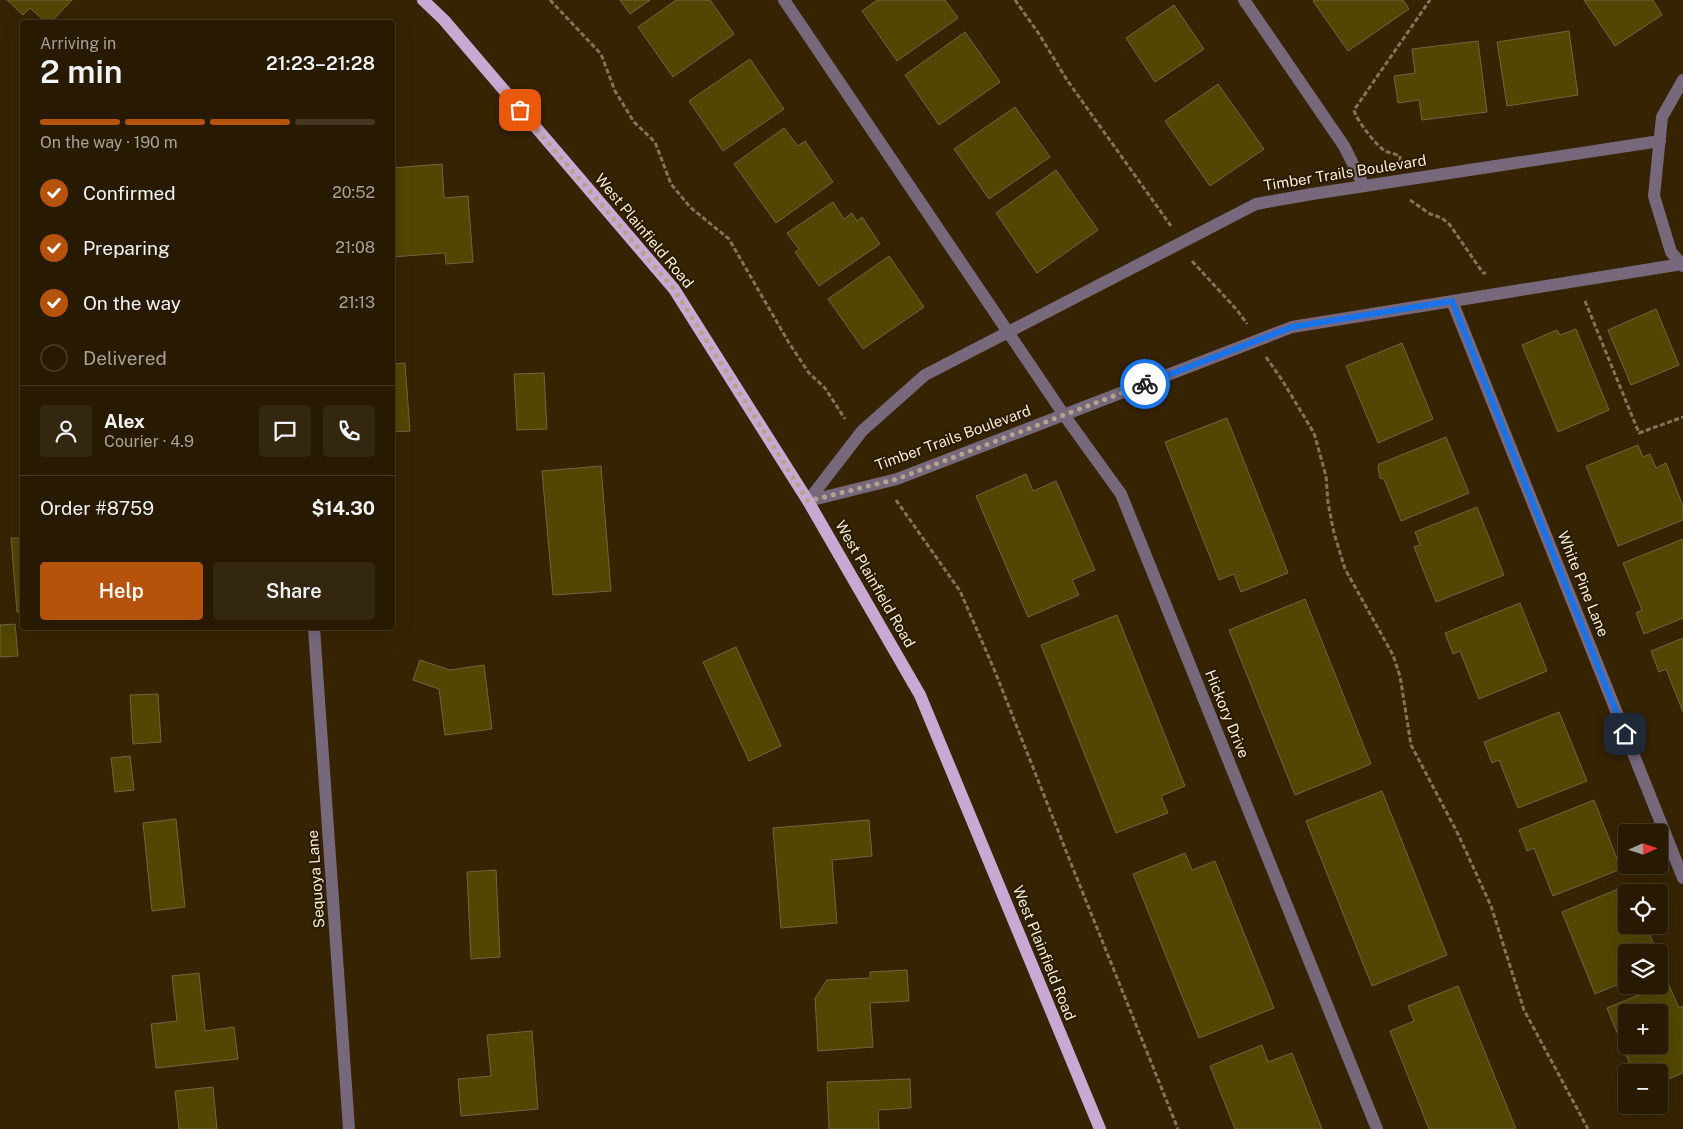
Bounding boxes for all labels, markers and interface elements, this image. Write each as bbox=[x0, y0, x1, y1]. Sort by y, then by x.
text: Arriving in bbox=[40, 34, 116, 53]
text: 21:23–21:28 bbox=[266, 52, 375, 74]
text: 2 min bbox=[40, 53, 123, 90]
pin bbox=[499, 89, 541, 131]
icon: bag bbox=[506, 96, 534, 124]
text: On the way · 190 m bbox=[40, 133, 178, 152]
street label: Timber Trails Boulevard bbox=[1262, 151, 1428, 194]
street label: West Plainfield Road bbox=[592, 170, 697, 291]
icon: check bbox=[40, 179, 68, 207]
text: Confirmed bbox=[83, 182, 176, 204]
text: 20:52 bbox=[332, 183, 375, 202]
icon: check bbox=[40, 234, 68, 262]
text: Preparing bbox=[83, 237, 170, 259]
text: 21:08 bbox=[335, 238, 375, 257]
icon: check bbox=[40, 289, 68, 317]
text: On the way bbox=[83, 292, 181, 314]
text: 21:13 bbox=[339, 293, 375, 312]
text: Delivered bbox=[83, 347, 167, 369]
courier bbox=[1120, 359, 1170, 409]
icon: bike bbox=[1131, 370, 1159, 398]
street label: Timber Trails Boulevard bbox=[873, 401, 1033, 474]
button: person bbox=[40, 405, 92, 457]
button: chat bbox=[259, 405, 311, 457]
button: phone bbox=[323, 405, 375, 457]
text: Alex bbox=[104, 410, 145, 432]
text: Courier · 4.9 bbox=[104, 432, 194, 451]
text: Order #8759 bbox=[40, 497, 154, 519]
text: $14.30 bbox=[312, 497, 375, 519]
street label: West Plainfield Road bbox=[832, 517, 919, 650]
street label: White Pine Lane bbox=[1555, 529, 1612, 639]
button: Help bbox=[40, 562, 203, 620]
button: Share bbox=[213, 562, 375, 620]
street label: Hickory Drive bbox=[1202, 667, 1253, 760]
pin bbox=[1604, 713, 1646, 755]
icon: home bbox=[1611, 720, 1639, 748]
north arrow bbox=[1618, 824, 1668, 874]
map controls bbox=[1618, 824, 1668, 1114]
street label: Sequoya Lane bbox=[304, 829, 327, 929]
street label: West Plainfield Road bbox=[1010, 883, 1079, 1023]
button: locate bbox=[1618, 884, 1668, 934]
button: layers bbox=[1618, 944, 1668, 994]
button: + bbox=[1618, 1004, 1668, 1054]
button: − bbox=[1618, 1064, 1668, 1114]

